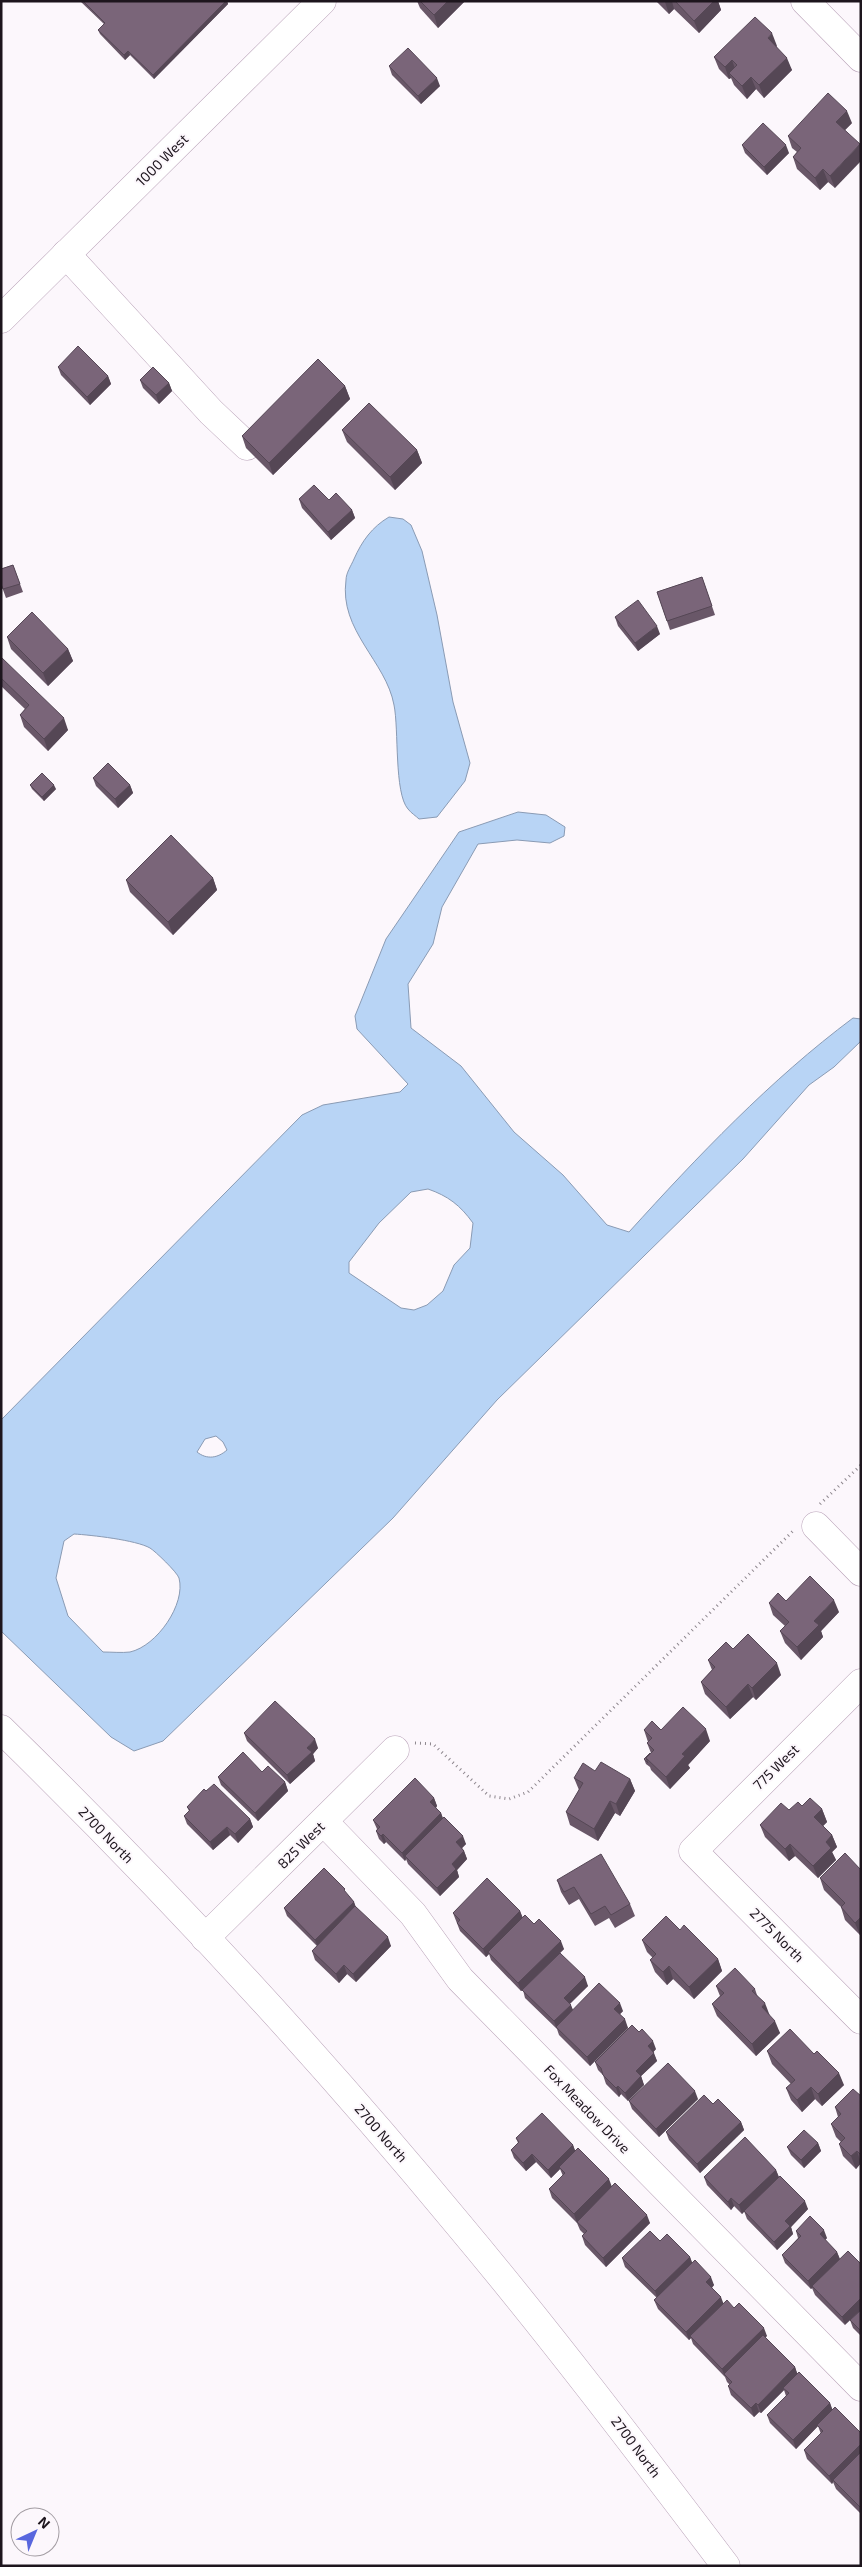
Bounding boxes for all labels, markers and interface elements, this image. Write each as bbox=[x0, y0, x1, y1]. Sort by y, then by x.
street label: 1000 West bbox=[132, 130, 191, 189]
street label: 775 West bbox=[749, 1740, 802, 1793]
street label: 2700 North bbox=[75, 1803, 137, 1866]
street label: 825 West bbox=[273, 1817, 328, 1872]
street label: 2775 North bbox=[747, 1904, 808, 1965]
street label: Fox Meadow Drive bbox=[541, 2061, 634, 2157]
street label: 2700 North bbox=[351, 2100, 411, 2165]
street label: 2700 North bbox=[608, 2413, 665, 2481]
north arrow bbox=[10, 2507, 60, 2557]
text: N bbox=[35, 2513, 54, 2532]

